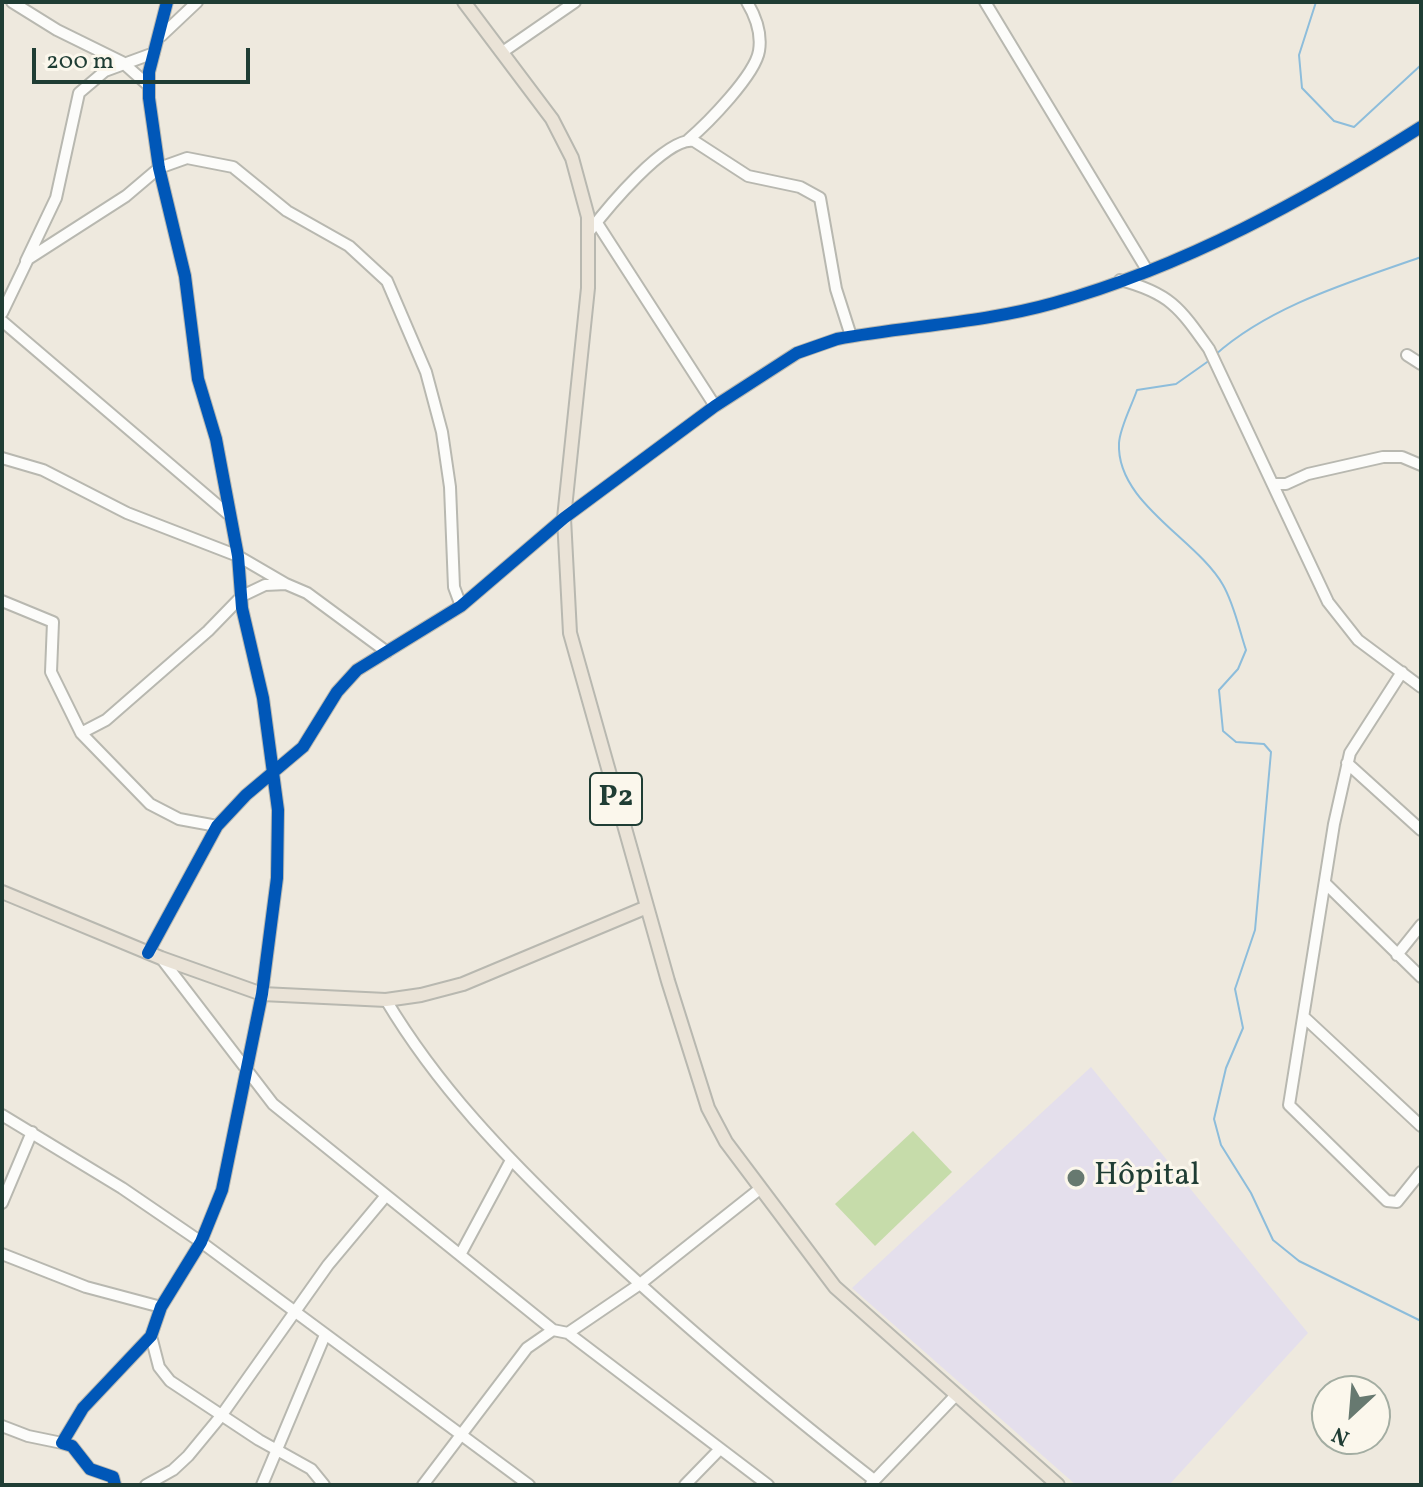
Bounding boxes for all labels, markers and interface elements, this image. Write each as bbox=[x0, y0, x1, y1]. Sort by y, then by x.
scale bar bbox=[36, 32, 254, 82]
text: 200 m bbox=[46, 45, 114, 79]
road number: P2 bbox=[590, 773, 642, 825]
place label: Hôpital bbox=[1094, 1159, 1200, 1197]
marker: Hôpital bbox=[1065, 1167, 1087, 1189]
north arrow bbox=[1311, 1375, 1391, 1455]
text: N bbox=[1327, 1418, 1355, 1453]

